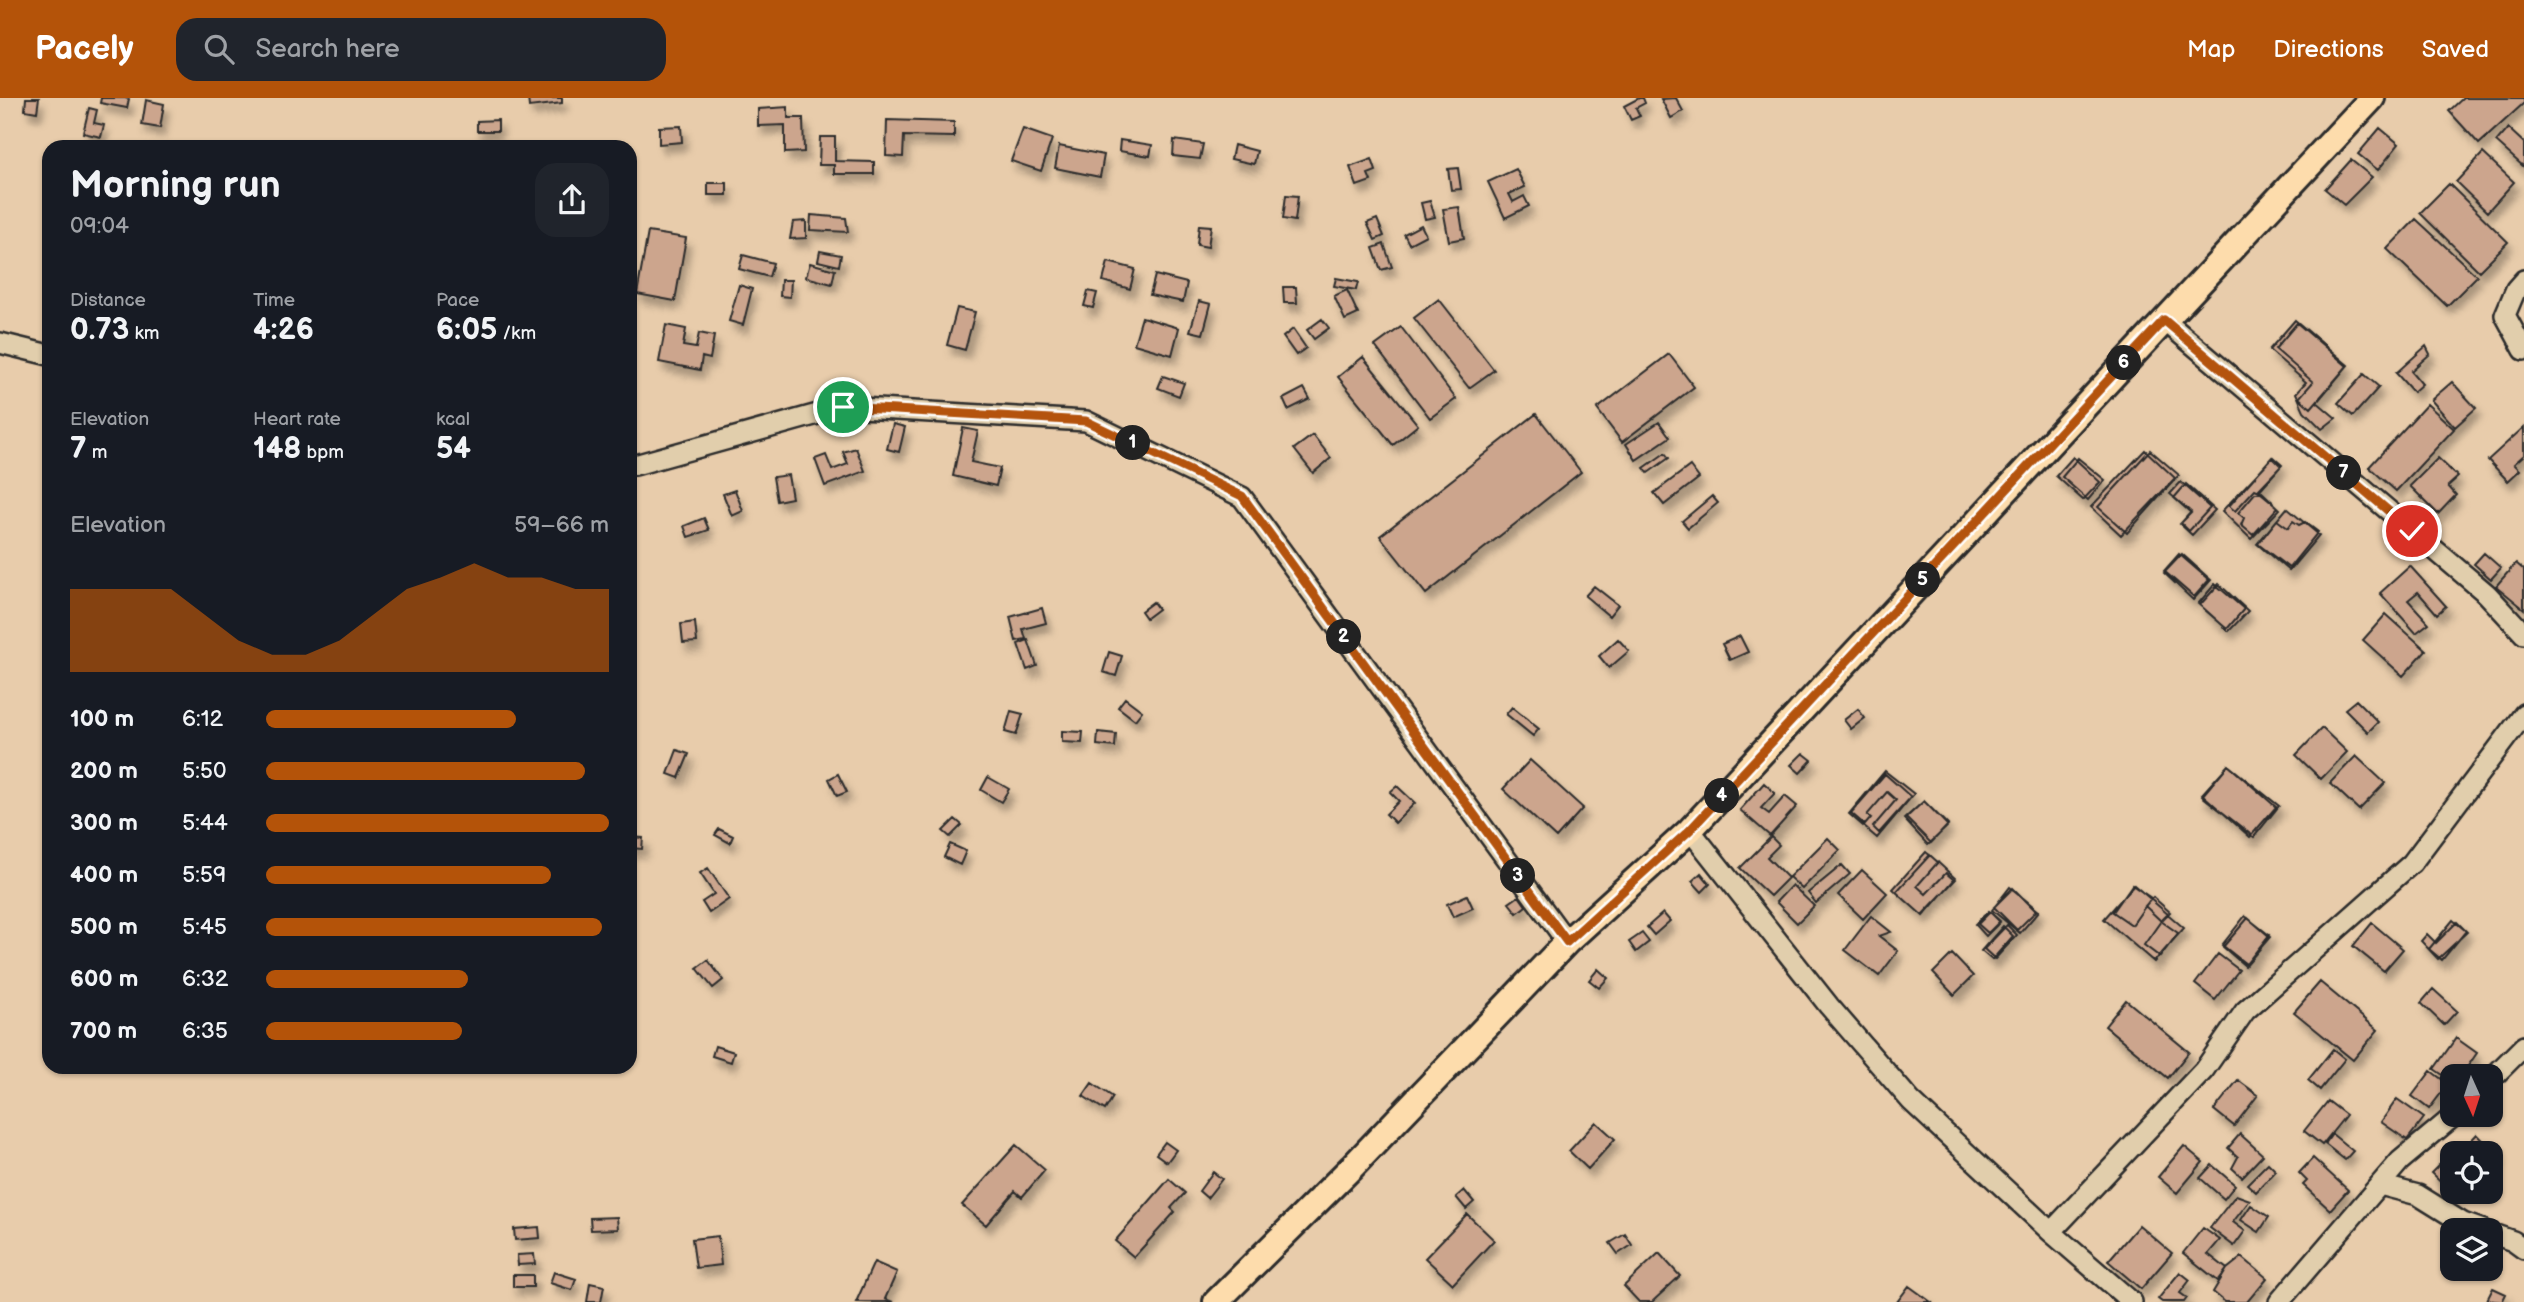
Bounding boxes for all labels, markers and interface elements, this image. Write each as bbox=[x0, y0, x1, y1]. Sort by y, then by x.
search box bbox=[176, 18, 666, 81]
text: Pacely bbox=[35, 29, 134, 69]
icon: search bbox=[200, 30, 238, 68]
text: Search here bbox=[256, 34, 400, 65]
text: Map bbox=[2187, 35, 2235, 64]
text: Directions bbox=[2273, 35, 2384, 64]
text: Saved bbox=[2422, 35, 2489, 64]
text: Morning run bbox=[70, 163, 281, 208]
button: share bbox=[535, 163, 609, 237]
text: 09:04 bbox=[70, 212, 129, 240]
text: Distance bbox=[70, 289, 146, 312]
text: Time bbox=[253, 289, 295, 312]
text: Pace bbox=[436, 289, 479, 312]
text: 0.73 bbox=[70, 312, 129, 348]
text: 4:26 bbox=[253, 312, 314, 348]
text: 6:05 bbox=[436, 312, 497, 348]
text: km bbox=[129, 322, 160, 345]
text: /km bbox=[497, 322, 536, 345]
pin: 6 bbox=[2106, 345, 2142, 380]
text: 6 bbox=[2118, 351, 2129, 374]
pin bbox=[813, 377, 873, 437]
icon: arrive bbox=[824, 388, 862, 426]
text: Elevation bbox=[70, 408, 149, 431]
text: Heart rate bbox=[253, 408, 341, 431]
text: kcal bbox=[436, 408, 470, 431]
pin: 1 bbox=[1116, 426, 1150, 460]
text: 7 bbox=[70, 431, 87, 467]
text: 148 bbox=[253, 431, 301, 467]
text: 54 bbox=[436, 431, 471, 467]
text: 1 bbox=[1129, 431, 1137, 454]
text: m bbox=[87, 441, 107, 464]
text: bpm bbox=[301, 441, 344, 464]
pin: 7 bbox=[2326, 456, 2362, 490]
text: 7 bbox=[2338, 461, 2349, 484]
pin bbox=[2382, 501, 2442, 561]
text: Elevation bbox=[70, 511, 166, 539]
text: 59–66 m bbox=[514, 511, 609, 539]
icon: check bbox=[2393, 512, 2431, 550]
pin: 5 bbox=[1906, 562, 1940, 598]
text: 5 bbox=[1917, 568, 1928, 591]
pin: 2 bbox=[1326, 620, 1362, 654]
text: 2 bbox=[1338, 625, 1349, 648]
text: 100 m bbox=[70, 705, 134, 733]
text: 6:12 bbox=[182, 705, 223, 733]
text: 200 m bbox=[70, 757, 138, 785]
text: 5:50 bbox=[182, 757, 227, 785]
pin: 4 bbox=[1704, 778, 1740, 814]
text: 4 bbox=[1716, 784, 1727, 807]
text: 300 m bbox=[70, 809, 138, 837]
text: 5:44 bbox=[182, 809, 228, 837]
pin: 3 bbox=[1500, 858, 1536, 894]
text: 400 m bbox=[70, 861, 138, 889]
text: 5:59 bbox=[182, 861, 226, 889]
text: 3 bbox=[1512, 864, 1523, 887]
text: 500 m bbox=[70, 913, 138, 941]
text: 5:45 bbox=[182, 913, 227, 941]
text: 600 m bbox=[70, 965, 138, 993]
text: 6:32 bbox=[182, 965, 228, 993]
text: 700 m bbox=[70, 1017, 137, 1045]
text: 6:35 bbox=[182, 1017, 228, 1045]
north arrow bbox=[2440, 1064, 2502, 1127]
map controls bbox=[2440, 1064, 2503, 1281]
button: locate bbox=[2440, 1141, 2503, 1204]
button: layers bbox=[2440, 1218, 2503, 1281]

